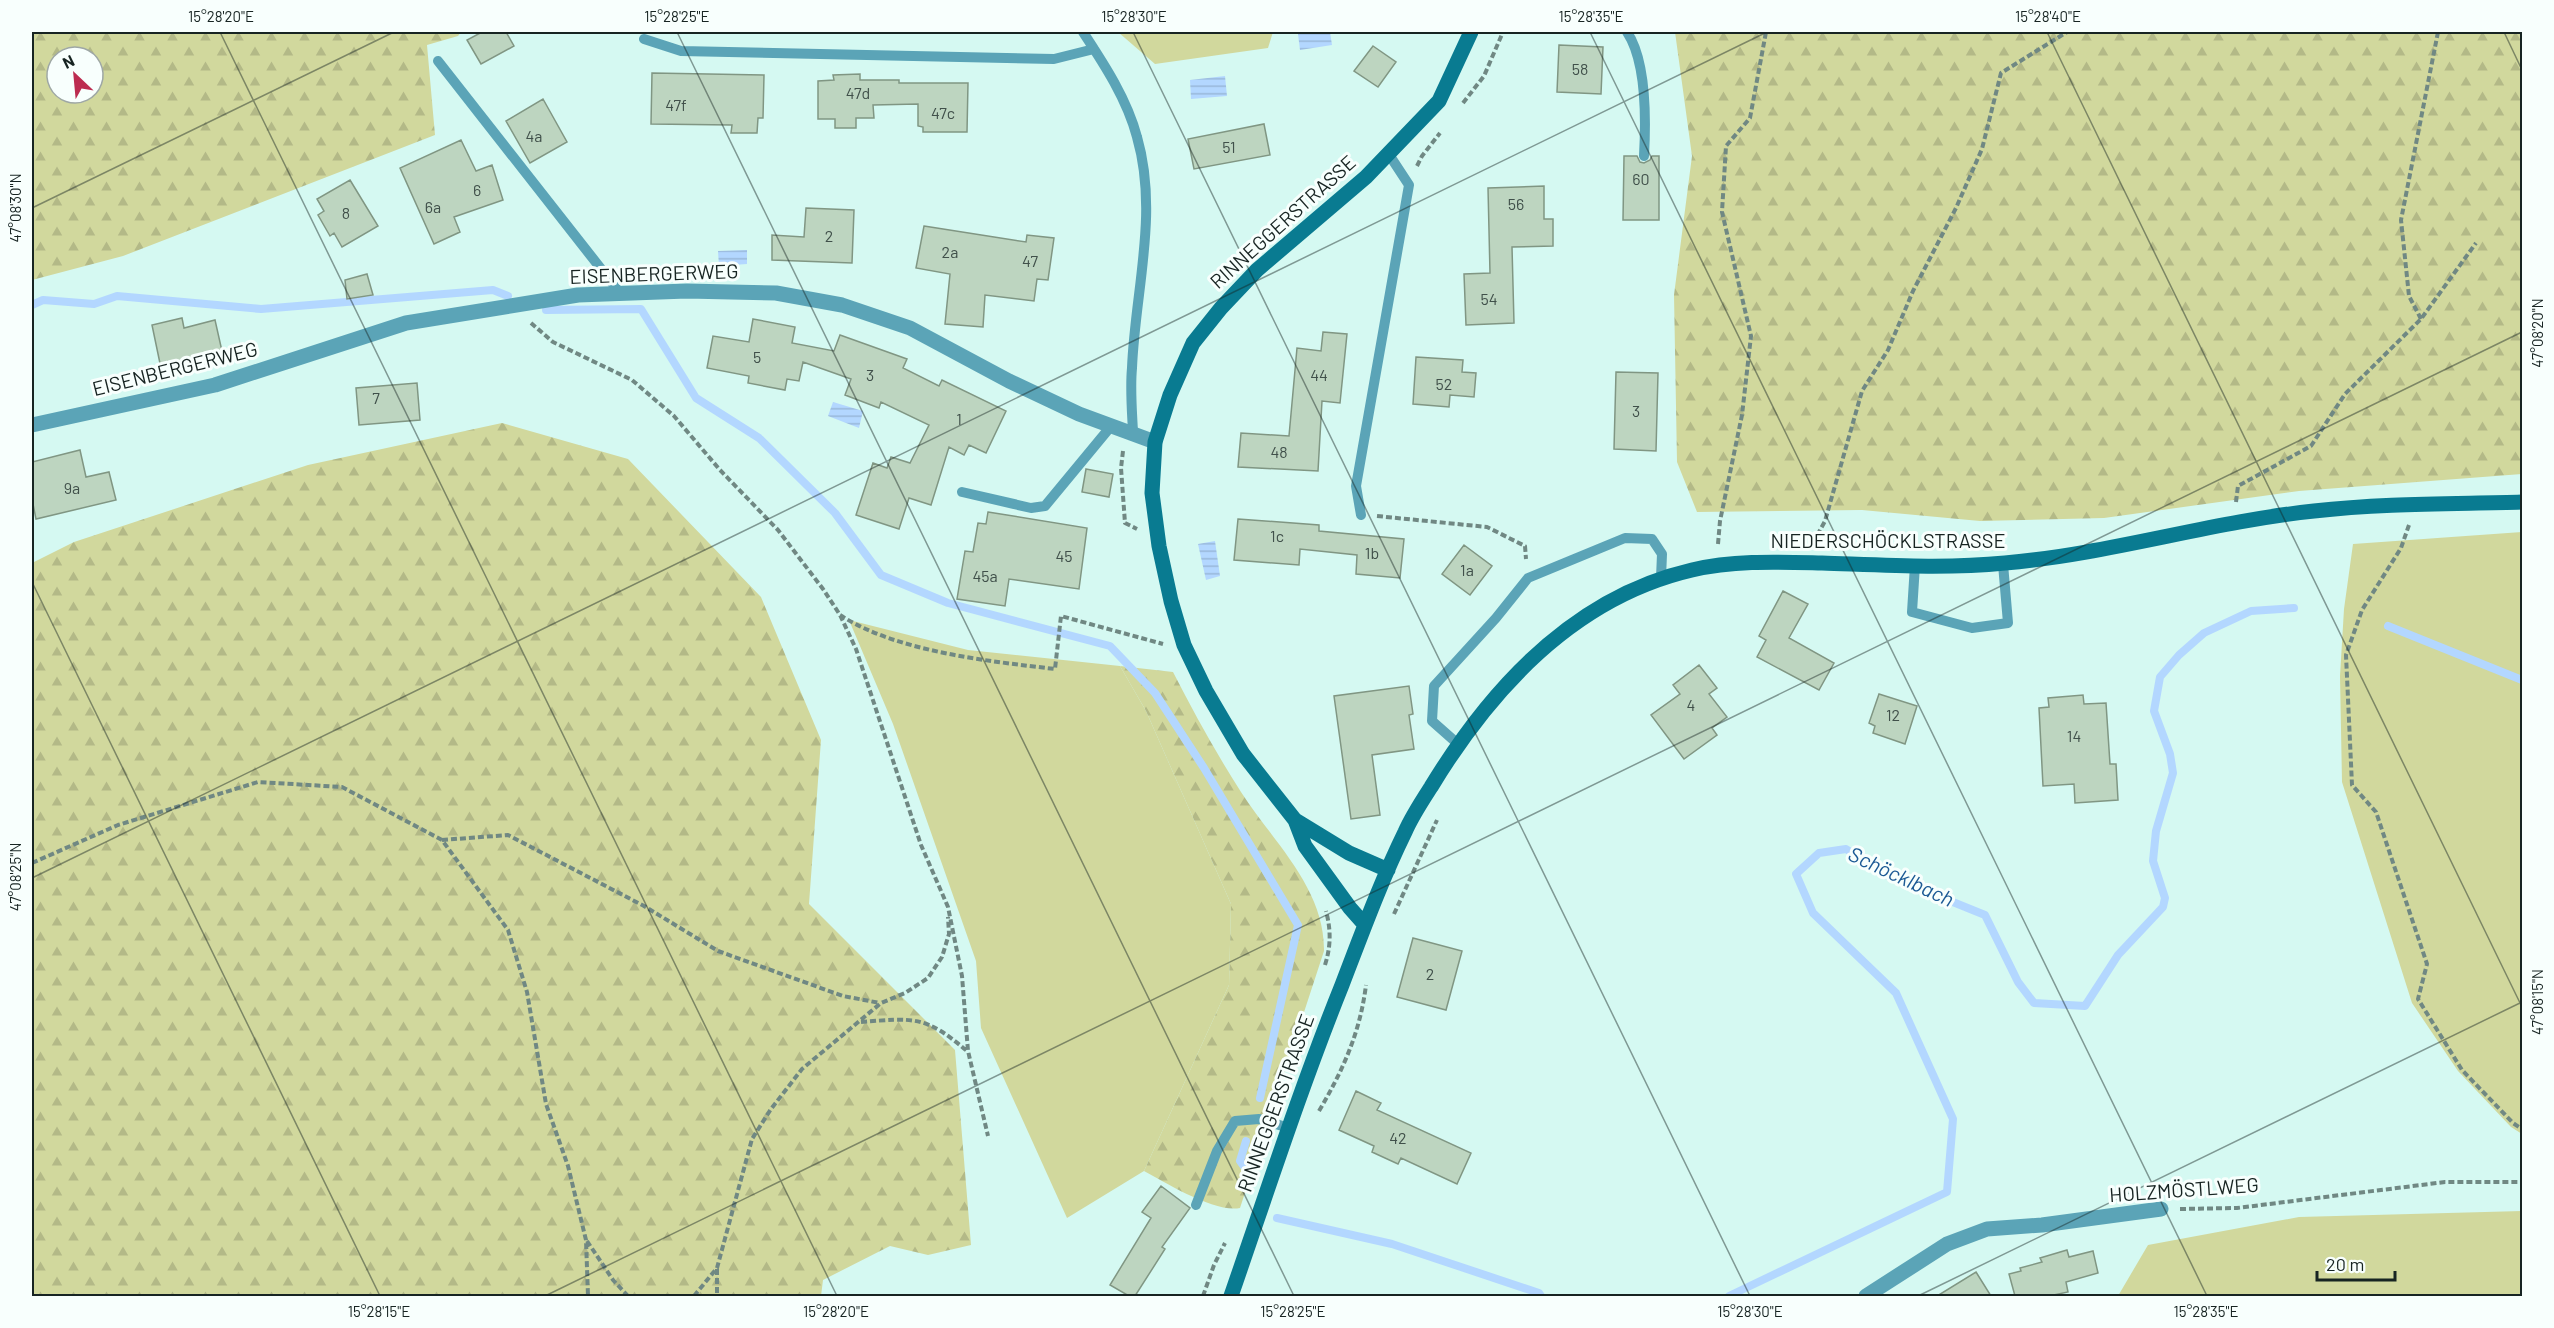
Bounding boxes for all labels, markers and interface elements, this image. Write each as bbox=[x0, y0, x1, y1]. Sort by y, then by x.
text: 15°28'20"E bbox=[188, 7, 254, 25]
text: 15°28'25"E bbox=[644, 7, 710, 25]
text: 15°28'30"E bbox=[1101, 7, 1167, 25]
text: 15°28'35"E bbox=[1559, 7, 1623, 25]
text: 15°28'40"E bbox=[2015, 7, 2081, 25]
north arrow bbox=[45, 45, 105, 105]
text: N bbox=[59, 50, 77, 72]
house number: 58 bbox=[1572, 59, 1588, 78]
house number: 47d bbox=[846, 83, 870, 102]
house number: 47f bbox=[665, 95, 687, 114]
house number: 47c bbox=[931, 103, 955, 122]
house number: 4a bbox=[526, 126, 543, 145]
house number: 51 bbox=[1222, 137, 1236, 156]
street label: RINNEGGERSTRASSE bbox=[1205, 150, 1360, 293]
house number: 60 bbox=[1632, 169, 1650, 188]
text: 47°08'30"N bbox=[6, 173, 24, 243]
house number: 6 bbox=[473, 180, 481, 199]
house number: 56 bbox=[1508, 194, 1524, 213]
house number: 6a bbox=[425, 197, 441, 216]
house number: 8 bbox=[342, 203, 350, 222]
house number: 2 bbox=[825, 226, 833, 245]
house number: 2a bbox=[942, 242, 958, 261]
house number: 47 bbox=[1022, 251, 1038, 270]
street label: EISENBERGERWEG bbox=[569, 258, 739, 288]
house number: 54 bbox=[1480, 289, 1498, 308]
text: 47°08'20"N bbox=[2528, 298, 2546, 368]
street label: EISENBERGERWEG bbox=[90, 336, 260, 400]
house number: 5 bbox=[753, 347, 761, 366]
house number: 3 bbox=[866, 365, 874, 384]
house number: 44 bbox=[1310, 365, 1328, 384]
house number: 52 bbox=[1436, 374, 1452, 393]
house number: 7 bbox=[372, 388, 380, 407]
house number: 3 bbox=[1632, 401, 1640, 420]
house number: 1 bbox=[956, 409, 962, 428]
house number: 48 bbox=[1270, 442, 1288, 461]
house number: 9a bbox=[64, 478, 80, 497]
house number: 1c bbox=[1270, 526, 1284, 545]
street label: NIEDERSCHÖCKLSTRASSE bbox=[1770, 528, 2006, 552]
house number: 1b bbox=[1365, 543, 1379, 562]
house number: 45 bbox=[1055, 546, 1073, 565]
house number: 1a bbox=[1460, 560, 1474, 579]
house number: 45a bbox=[972, 566, 998, 585]
house number: 4 bbox=[1687, 695, 1695, 714]
house number: 12 bbox=[1886, 705, 1900, 724]
house number: 14 bbox=[2067, 726, 2081, 745]
water label: Schöcklbach bbox=[1845, 840, 1958, 911]
text: 47°08'25"N bbox=[6, 843, 24, 911]
house number: 2 bbox=[1426, 964, 1434, 983]
text: 47°08'15"N bbox=[2528, 969, 2546, 1035]
street label: RINNEGGERSTRASSE bbox=[1232, 1011, 1318, 1195]
house number: 42 bbox=[1389, 1128, 1407, 1147]
street label: HOLZMÖSTLWEG bbox=[2108, 1172, 2259, 1206]
scale bar bbox=[2317, 1244, 2395, 1282]
text: 20 m bbox=[2326, 1253, 2364, 1275]
text: 15°28'15"E bbox=[348, 1302, 410, 1320]
text: 15°28'20"E bbox=[803, 1302, 869, 1320]
text: 15°28'25"E bbox=[1260, 1302, 1326, 1320]
text: 15°28'30"E bbox=[1717, 1302, 1783, 1320]
text: 15°28'35"E bbox=[2174, 1302, 2238, 1320]

